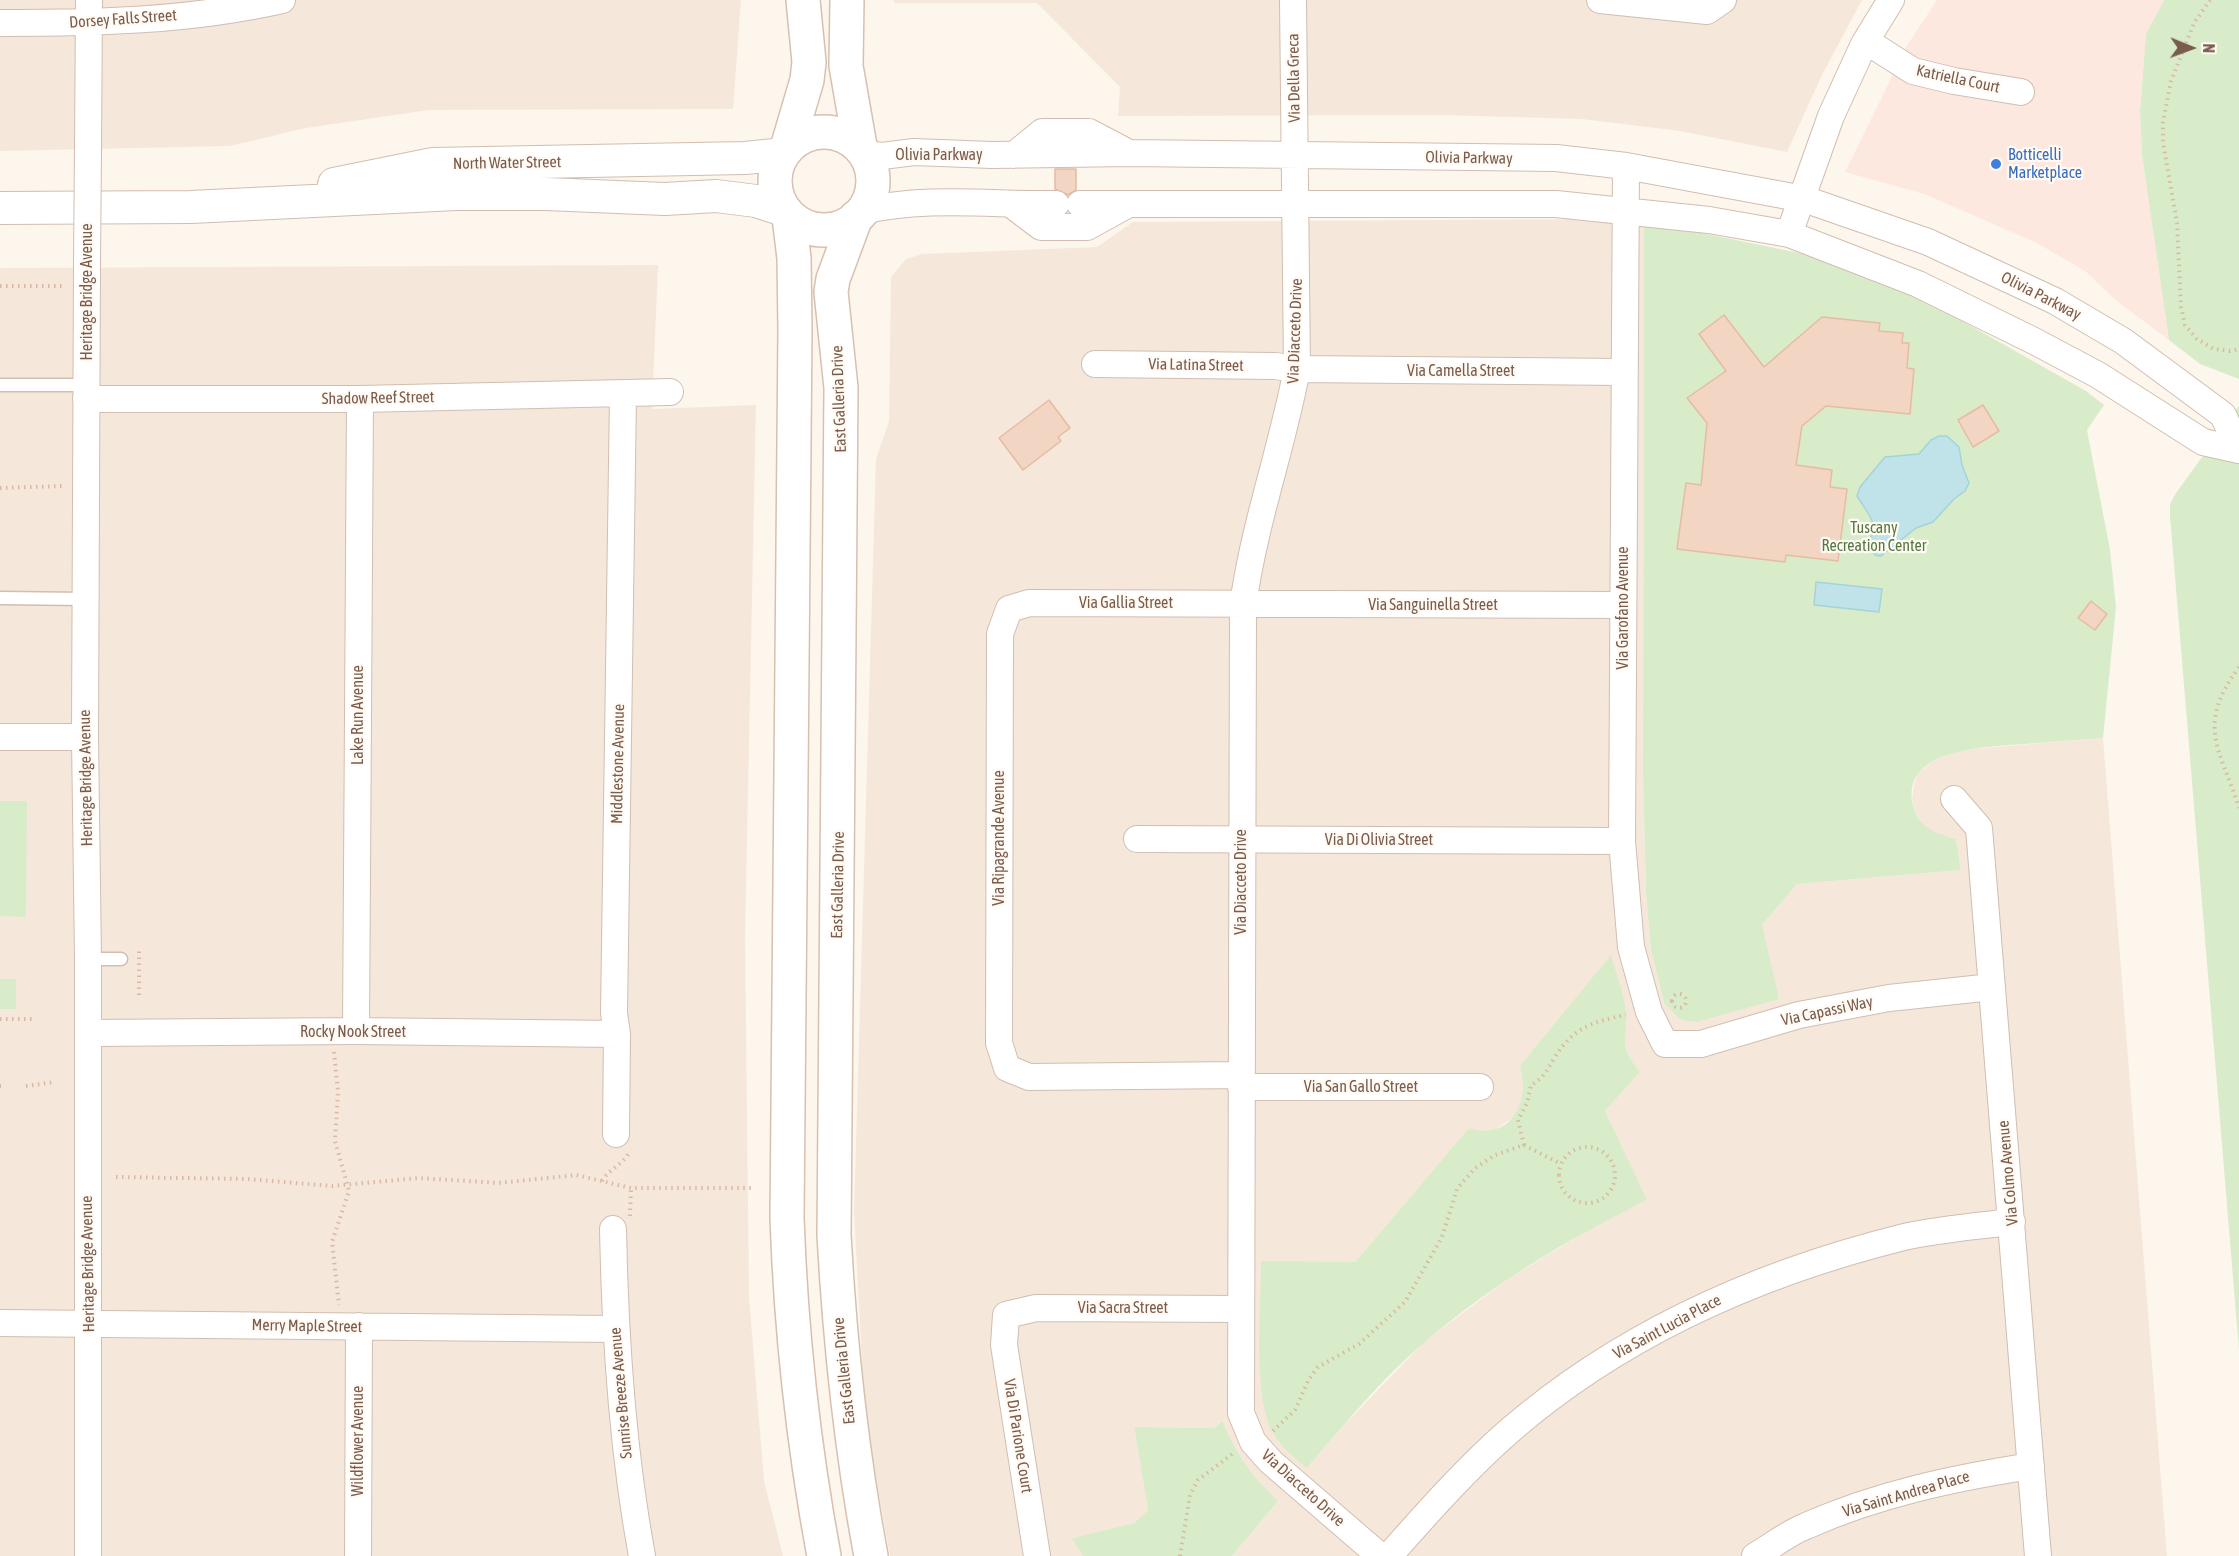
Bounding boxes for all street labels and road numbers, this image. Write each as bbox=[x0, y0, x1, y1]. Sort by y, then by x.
street label: Dorsey Falls Street bbox=[69, 6, 177, 32]
street label: Via Della Greca bbox=[1284, 33, 1304, 123]
street label: Katriella Court bbox=[1914, 61, 2002, 97]
street label: Olivia Parkway bbox=[895, 145, 983, 165]
street label: Olivia Parkway bbox=[1425, 148, 1513, 168]
street label: North Water Street bbox=[453, 152, 561, 174]
street label: Heritage Bridge Avenue bbox=[77, 224, 97, 360]
street label: Olivia Parkway bbox=[1998, 268, 2084, 324]
street label: Via Diacceto Drive bbox=[1284, 278, 1306, 384]
street label: East Galleria Drive bbox=[828, 345, 850, 453]
street label: Via Latina Street bbox=[1148, 355, 1244, 375]
street label: Via Camella Street bbox=[1407, 361, 1515, 381]
street label: Shadow Reef Street bbox=[321, 387, 435, 409]
street label: Via Garofano Avenue bbox=[1613, 547, 1633, 669]
street label: Via Gallia Street bbox=[1079, 593, 1173, 613]
street label: Via Sanguinella Street bbox=[1368, 595, 1498, 615]
street label: Lake Run Avenue bbox=[348, 665, 368, 765]
street label: Middlestone Avenue bbox=[607, 704, 629, 824]
street label: Heritage Bridge Avenue bbox=[75, 709, 97, 847]
street label: Via Ripagrande Avenue bbox=[989, 770, 1009, 906]
street label: Via Diacceto Drive bbox=[1231, 829, 1251, 935]
street label: Via Di Olivia Street bbox=[1325, 830, 1433, 850]
street label: East Galleria Drive bbox=[827, 831, 849, 939]
street label: Via Capassi Way bbox=[1779, 992, 1875, 1030]
street label: Rocky Nook Street bbox=[300, 1022, 406, 1042]
street label: Via San Gallo Street bbox=[1304, 1077, 1418, 1097]
street label: Via Colmo Avenue bbox=[1994, 1120, 2022, 1226]
street label: Heritage Bridge Avenue bbox=[77, 1195, 99, 1333]
street label: Via Saint Lucia Place bbox=[1610, 1290, 1724, 1364]
street label: Via Sacra Street bbox=[1078, 1298, 1168, 1318]
street label: Merry Maple Street bbox=[252, 1315, 362, 1337]
street label: East Galleria Drive bbox=[829, 1317, 859, 1425]
street label: Sunrise Breeze Avenue bbox=[606, 1327, 636, 1459]
street label: Via Di Parione Court bbox=[999, 1377, 1037, 1495]
street label: Wildflower Avenue bbox=[348, 1386, 368, 1496]
street label: Via Diacceto Drive bbox=[1257, 1446, 1349, 1530]
street label: Via Saint Andrea Place bbox=[1840, 1467, 1972, 1521]

